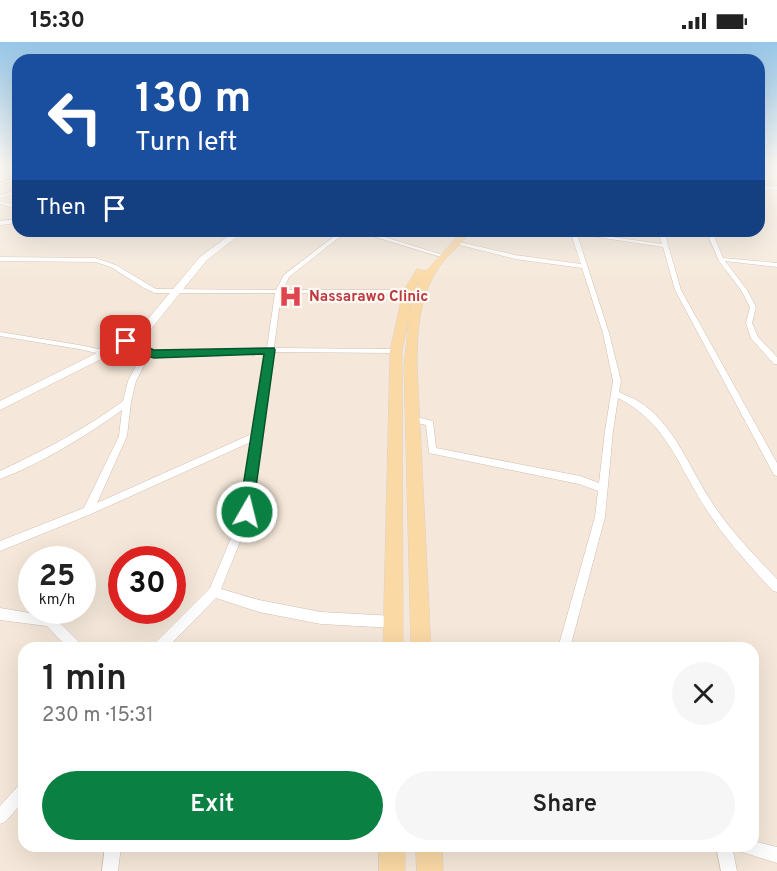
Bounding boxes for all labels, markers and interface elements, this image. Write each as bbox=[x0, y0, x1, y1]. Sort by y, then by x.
text: 15:30 bbox=[30, 8, 85, 35]
text: 130 m bbox=[135, 74, 251, 127]
icon: left bbox=[36, 78, 114, 156]
text: Turn left bbox=[135, 126, 237, 160]
icon: arrive bbox=[98, 192, 131, 225]
text: Then bbox=[36, 195, 86, 222]
hospital icon: Nassarawo Clinic bbox=[278, 283, 304, 309]
place label: Nassarawo Clinic bbox=[309, 288, 428, 307]
pin bbox=[100, 315, 151, 366]
icon: arrive bbox=[109, 324, 142, 357]
position arrow bbox=[215, 480, 279, 544]
speed limit sign: 30 bbox=[108, 546, 186, 624]
text: 25 bbox=[39, 559, 75, 596]
text: km/h bbox=[39, 591, 75, 610]
text: 1 min bbox=[42, 657, 127, 703]
button: close bbox=[672, 662, 735, 725]
text: 230 m · 15:31 bbox=[42, 703, 154, 729]
button: Exit bbox=[42, 771, 383, 840]
button: Share bbox=[395, 771, 735, 840]

